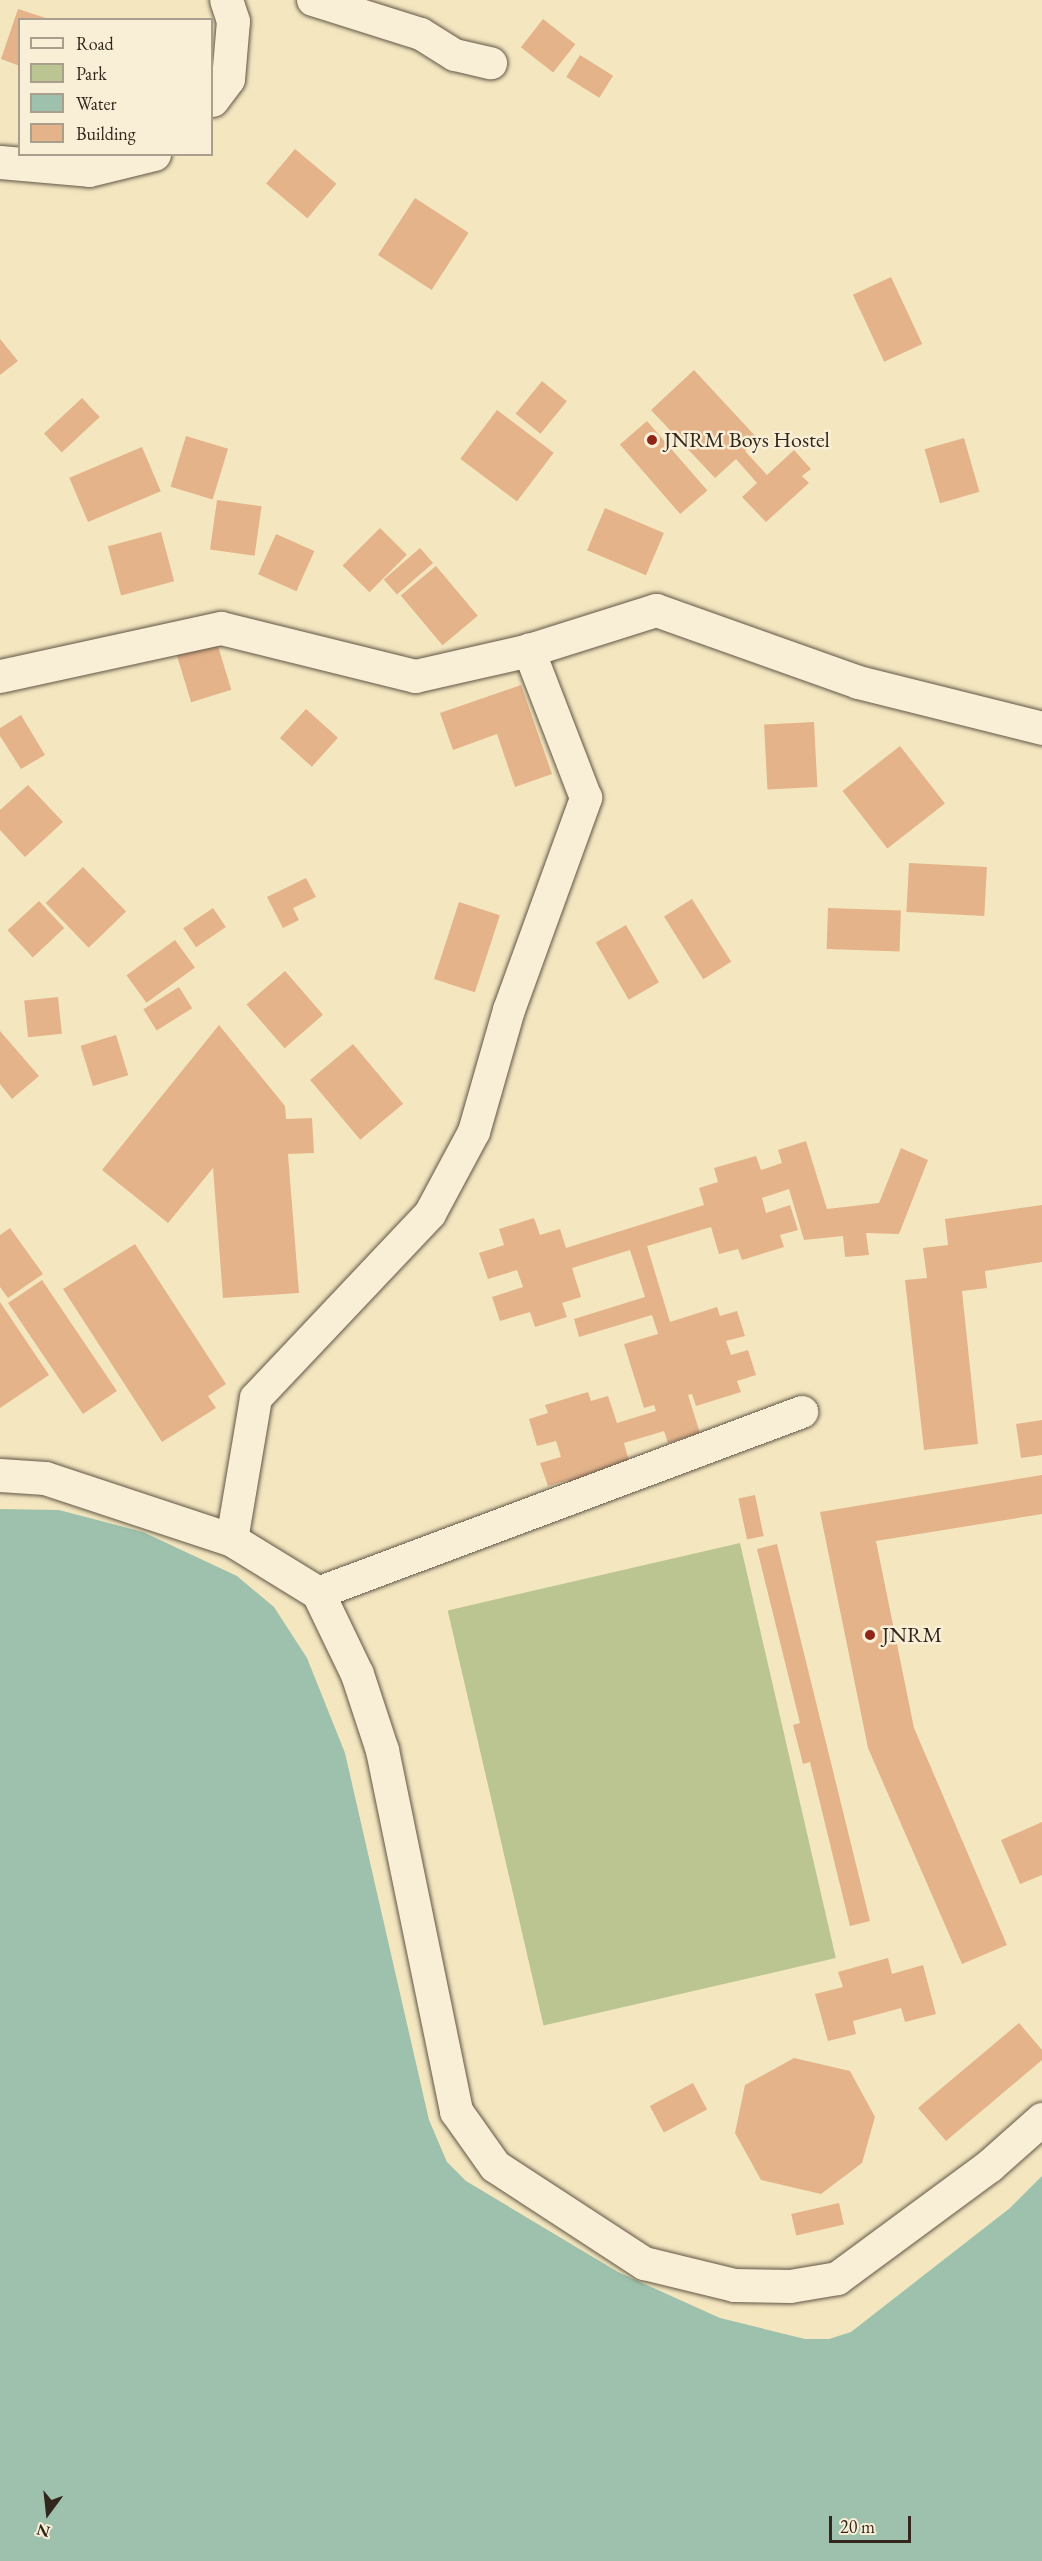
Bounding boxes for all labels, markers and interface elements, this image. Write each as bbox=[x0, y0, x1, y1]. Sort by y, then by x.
legend bbox=[18, 18, 213, 156]
text: Road bbox=[76, 32, 114, 55]
text: Park bbox=[76, 62, 107, 85]
text: Water bbox=[76, 92, 117, 115]
text: Building bbox=[76, 122, 136, 145]
place label: JNRM Boys Hostel bbox=[664, 427, 830, 453]
marker: JNRM Boys Hostel bbox=[645, 433, 659, 447]
place label: JNRM bbox=[882, 1622, 942, 1648]
marker: JNRM bbox=[863, 1628, 877, 1642]
north arrow bbox=[18, 2483, 78, 2543]
scale bar bbox=[832, 2504, 914, 2542]
text: 20 m bbox=[840, 2515, 875, 2538]
text: N bbox=[34, 2519, 52, 2543]

